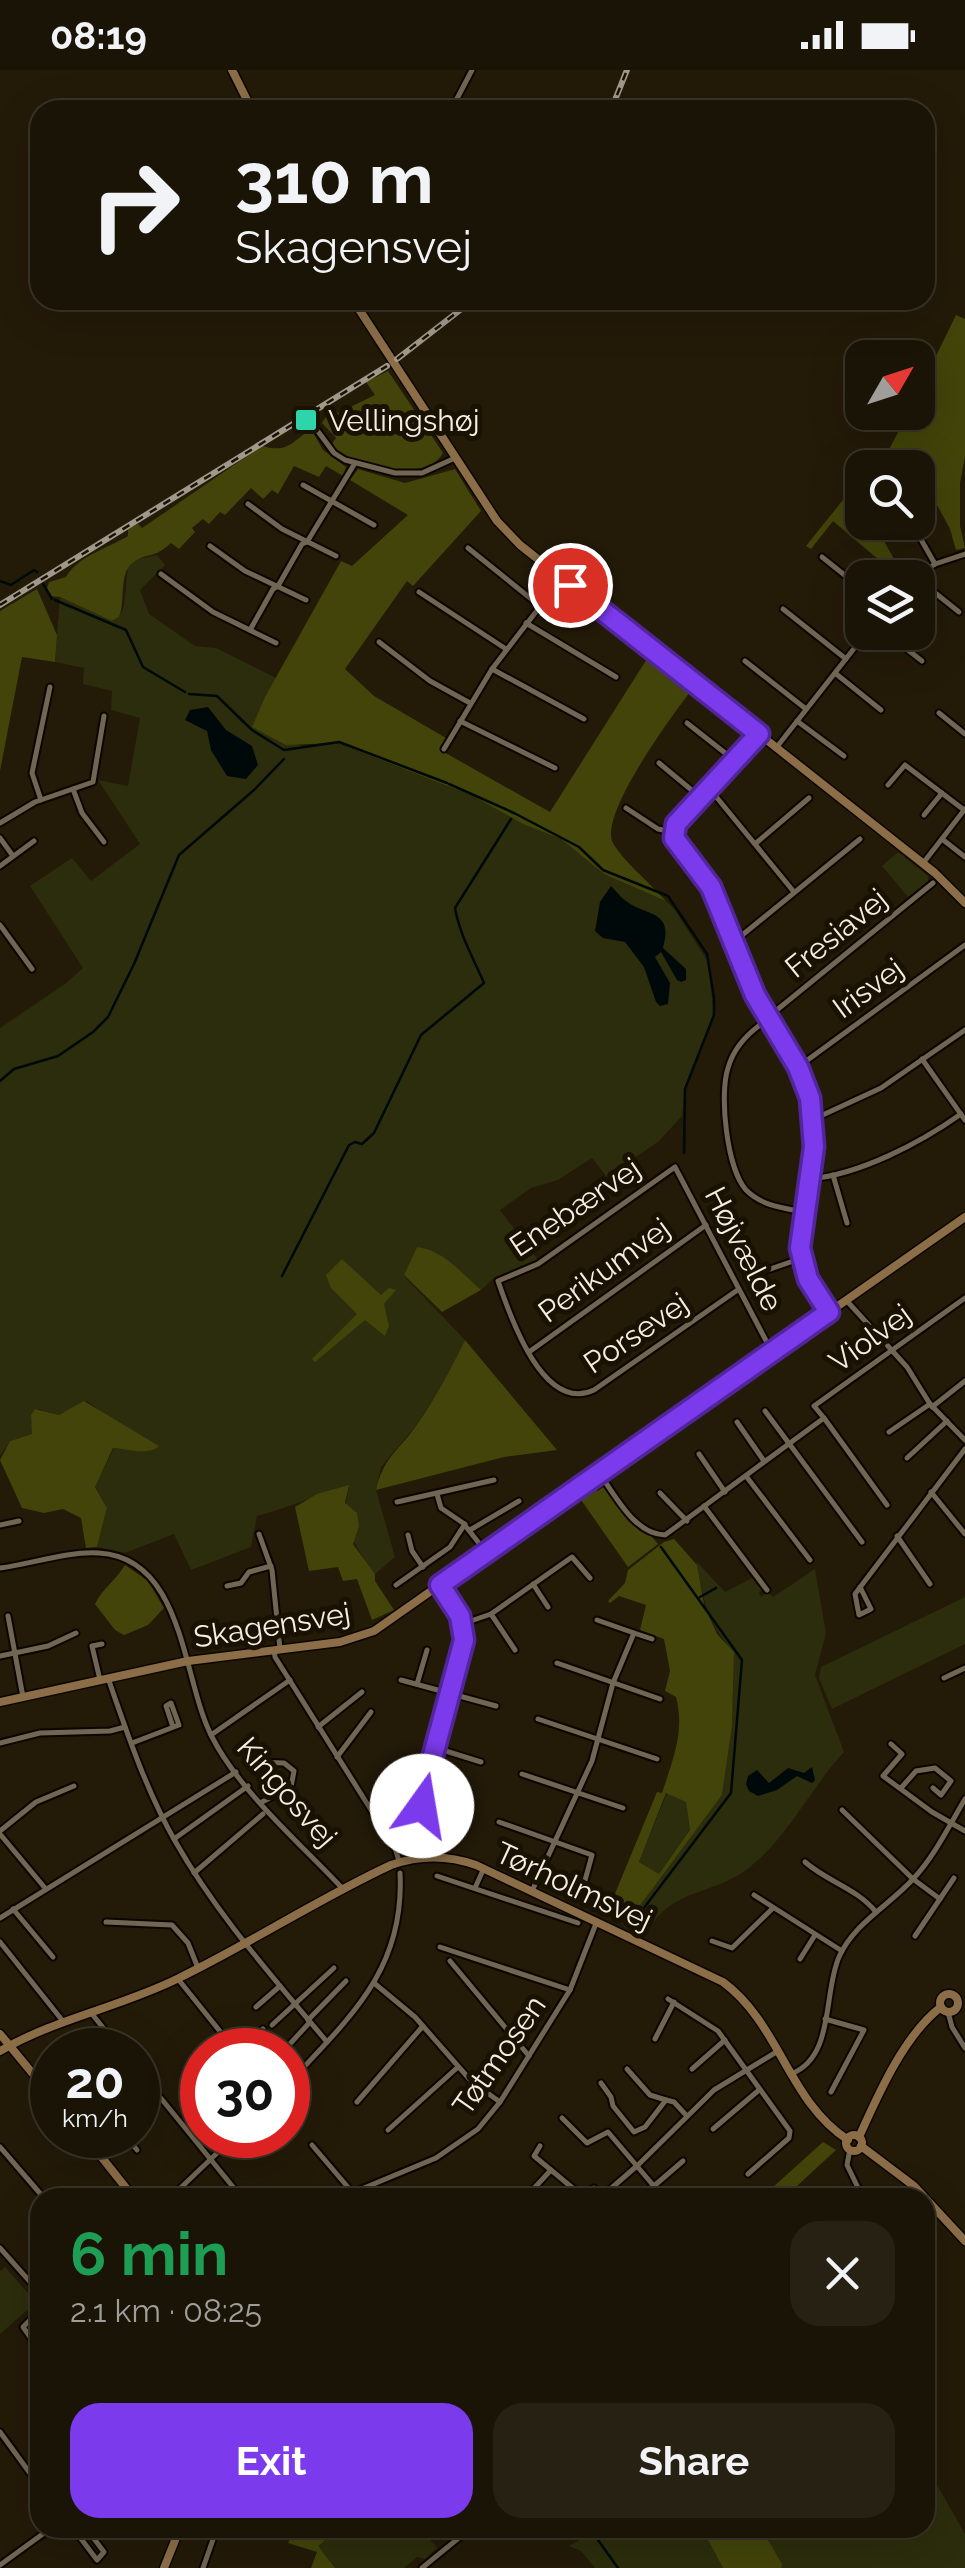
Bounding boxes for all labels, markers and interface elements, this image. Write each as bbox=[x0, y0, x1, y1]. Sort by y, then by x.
text: 08:19 bbox=[50, 13, 147, 58]
text: 310 m bbox=[235, 137, 434, 219]
icon: right bbox=[70, 140, 200, 270]
text: Skagensvej bbox=[235, 221, 472, 274]
north arrow bbox=[845, 340, 935, 430]
map controls bbox=[845, 340, 935, 650]
place label: Vellingshøj bbox=[328, 403, 479, 438]
marker: Vellingshøj bbox=[293, 407, 319, 433]
button: search bbox=[845, 450, 935, 540]
pin bbox=[528, 543, 613, 628]
icon: arrive bbox=[543, 558, 598, 613]
button: layers bbox=[845, 560, 935, 650]
street label: Fresiavej bbox=[778, 881, 894, 985]
street label: Irisvej bbox=[826, 951, 910, 1025]
street label: Enebærvej bbox=[503, 1151, 647, 1263]
street label: Højvælde bbox=[698, 1181, 790, 1317]
street label: Perikumvej bbox=[531, 1211, 677, 1329]
street label: Porsevej bbox=[577, 1285, 695, 1381]
street label: Violvej bbox=[822, 1297, 918, 1379]
street label: Skagensvej bbox=[191, 1595, 353, 1655]
street label: Kingosvej bbox=[230, 1730, 344, 1854]
position arrow bbox=[370, 1754, 474, 1858]
street label: Tørholmsvej bbox=[490, 1835, 658, 1937]
street label: Tøtmosen bbox=[445, 1989, 553, 2121]
speed limit sign: 30 bbox=[180, 2028, 310, 2158]
text: 20 bbox=[66, 2051, 124, 2110]
text: km/h bbox=[62, 2103, 128, 2133]
text: 6 min bbox=[70, 2219, 228, 2289]
button: close bbox=[790, 2221, 895, 2326]
text: 2.1 km · 08:25 bbox=[70, 2292, 262, 2329]
button: Exit bbox=[70, 2403, 473, 2518]
button: Share bbox=[493, 2403, 895, 2518]

